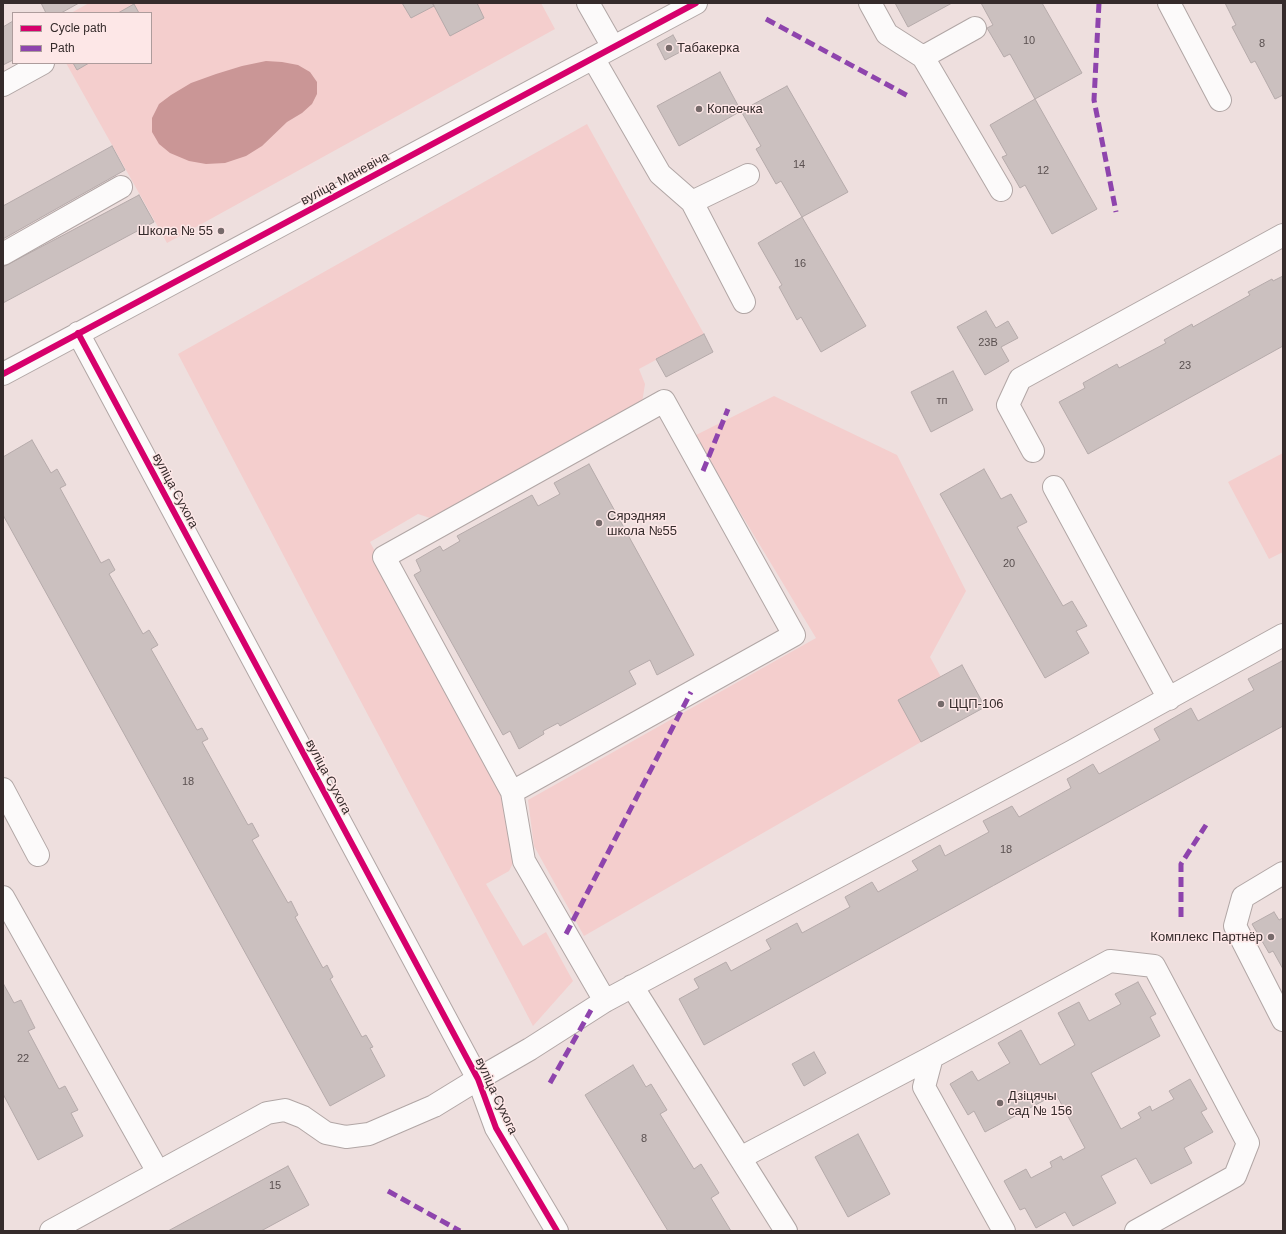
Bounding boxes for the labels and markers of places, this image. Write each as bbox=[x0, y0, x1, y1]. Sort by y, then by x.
place label: Табакерка bbox=[677, 40, 739, 56]
marker: Табакерка bbox=[664, 43, 674, 53]
place label: Копеечка bbox=[707, 101, 763, 117]
marker: Копеечка bbox=[694, 104, 704, 114]
place label: Школа № 55 bbox=[138, 223, 213, 239]
marker: Школа № 55 bbox=[216, 226, 226, 236]
place label: Сярэдняя школа №55 bbox=[607, 508, 677, 539]
marker: Сярэдняя школа №55 bbox=[594, 518, 604, 528]
place label: ЦЦП-106 bbox=[949, 696, 1004, 712]
marker: ЦЦП-106 bbox=[936, 699, 946, 709]
place label: Комплекс Партнёр bbox=[1150, 929, 1263, 945]
marker: Комплекс Партнёр bbox=[1266, 932, 1276, 942]
place label: Дзіцячы сад № 156 bbox=[1008, 1088, 1072, 1119]
marker: Дзіцячы сад № 156 bbox=[995, 1098, 1005, 1108]

